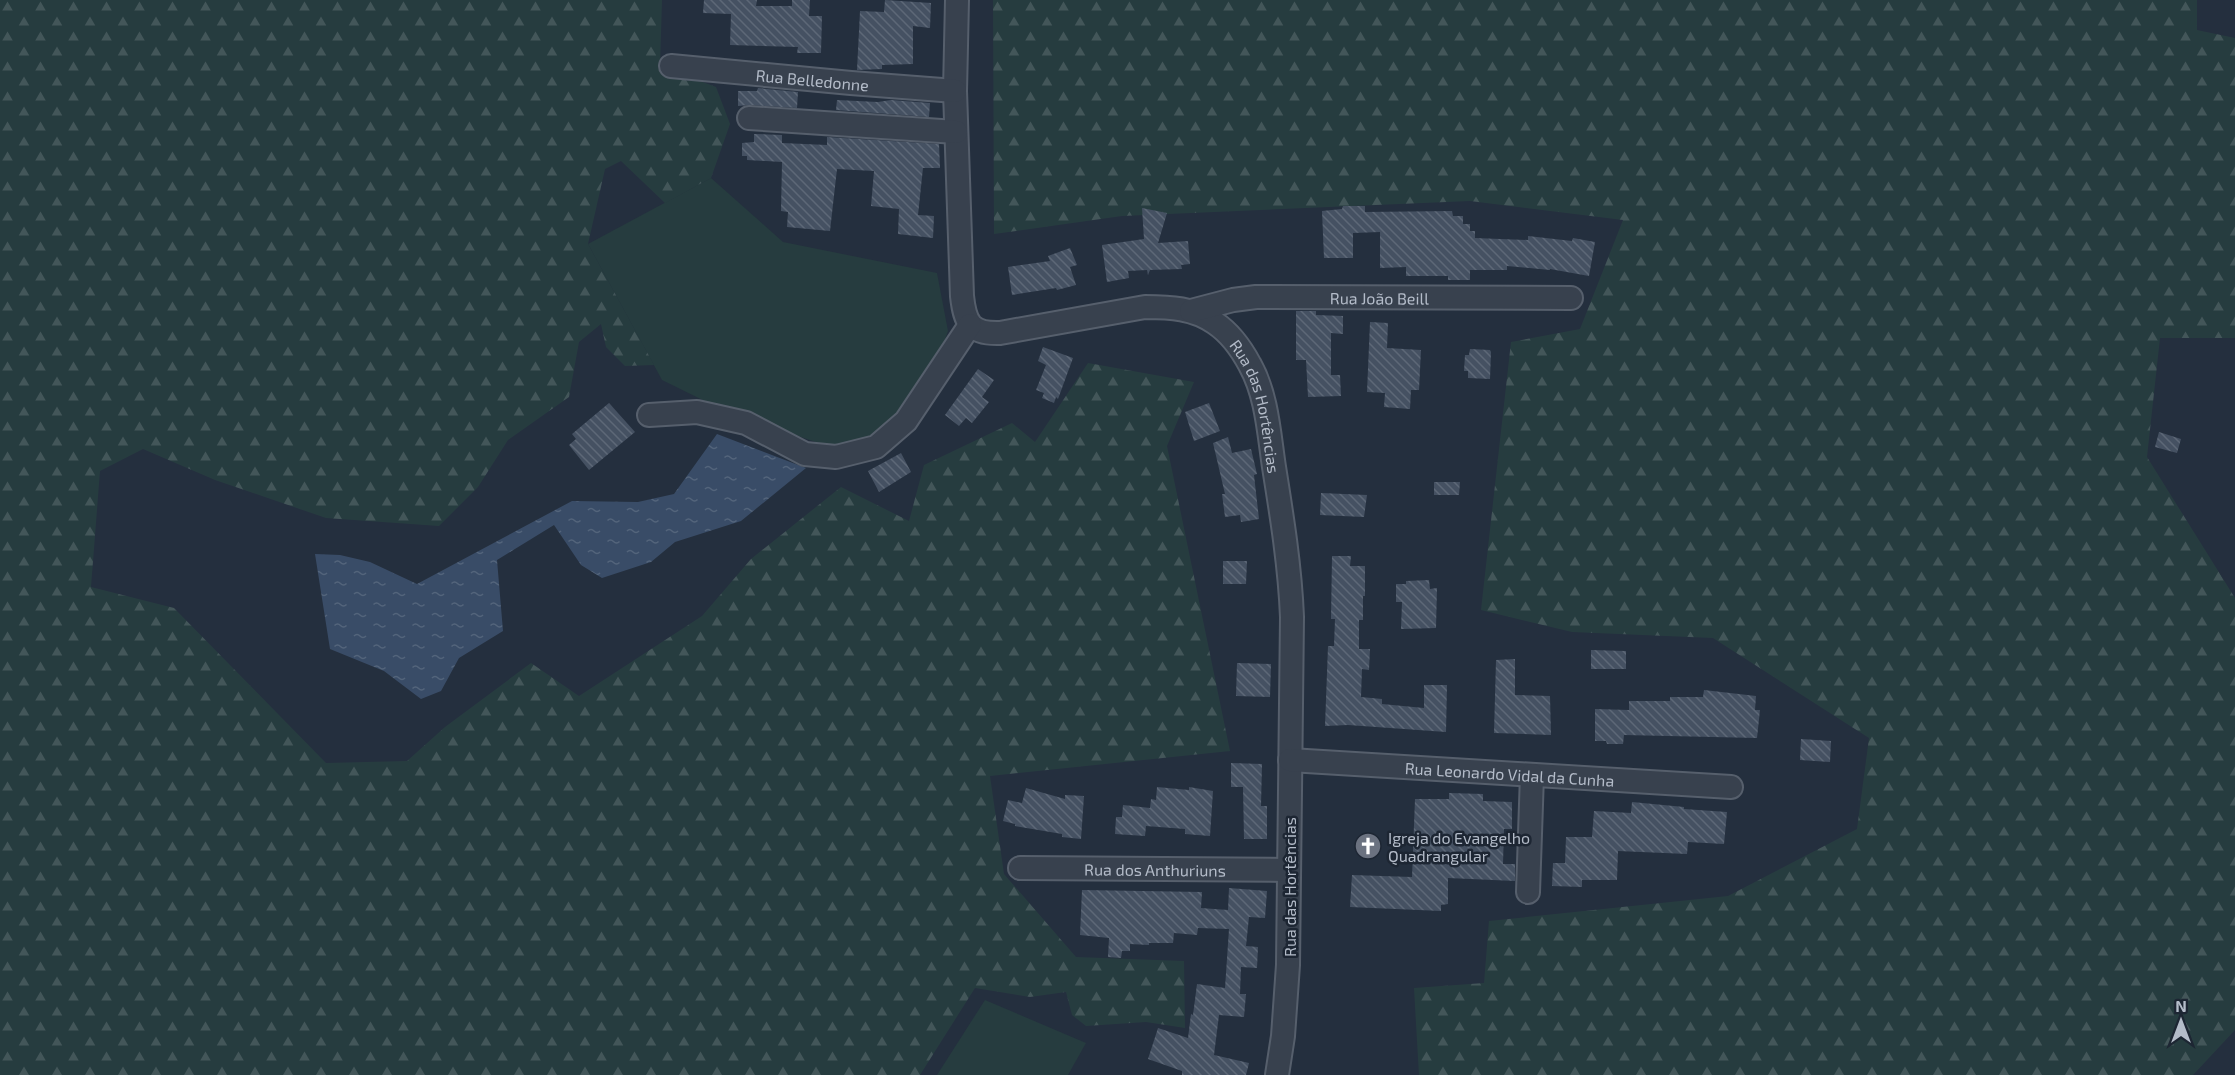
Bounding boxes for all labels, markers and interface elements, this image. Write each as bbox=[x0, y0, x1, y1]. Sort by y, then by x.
street label: Rua Belledonne bbox=[755, 65, 870, 94]
street label: Rua João Beill bbox=[1330, 288, 1429, 307]
street label: Rua das Hortências bbox=[1227, 335, 1284, 474]
street label: Rua Leonardo Vidal da Cunha bbox=[1404, 758, 1615, 789]
street label: Rua das Hortências bbox=[1280, 817, 1299, 957]
place label: Igreja do Evangelho Quadrangular bbox=[1388, 828, 1530, 866]
church icon: Igreja do Evangelho Quadrangular bbox=[1353, 831, 1383, 861]
street label: Rua dos Anthuriuns bbox=[1084, 859, 1226, 879]
north arrow bbox=[2151, 991, 2211, 1051]
text: N bbox=[2175, 996, 2187, 1015]

